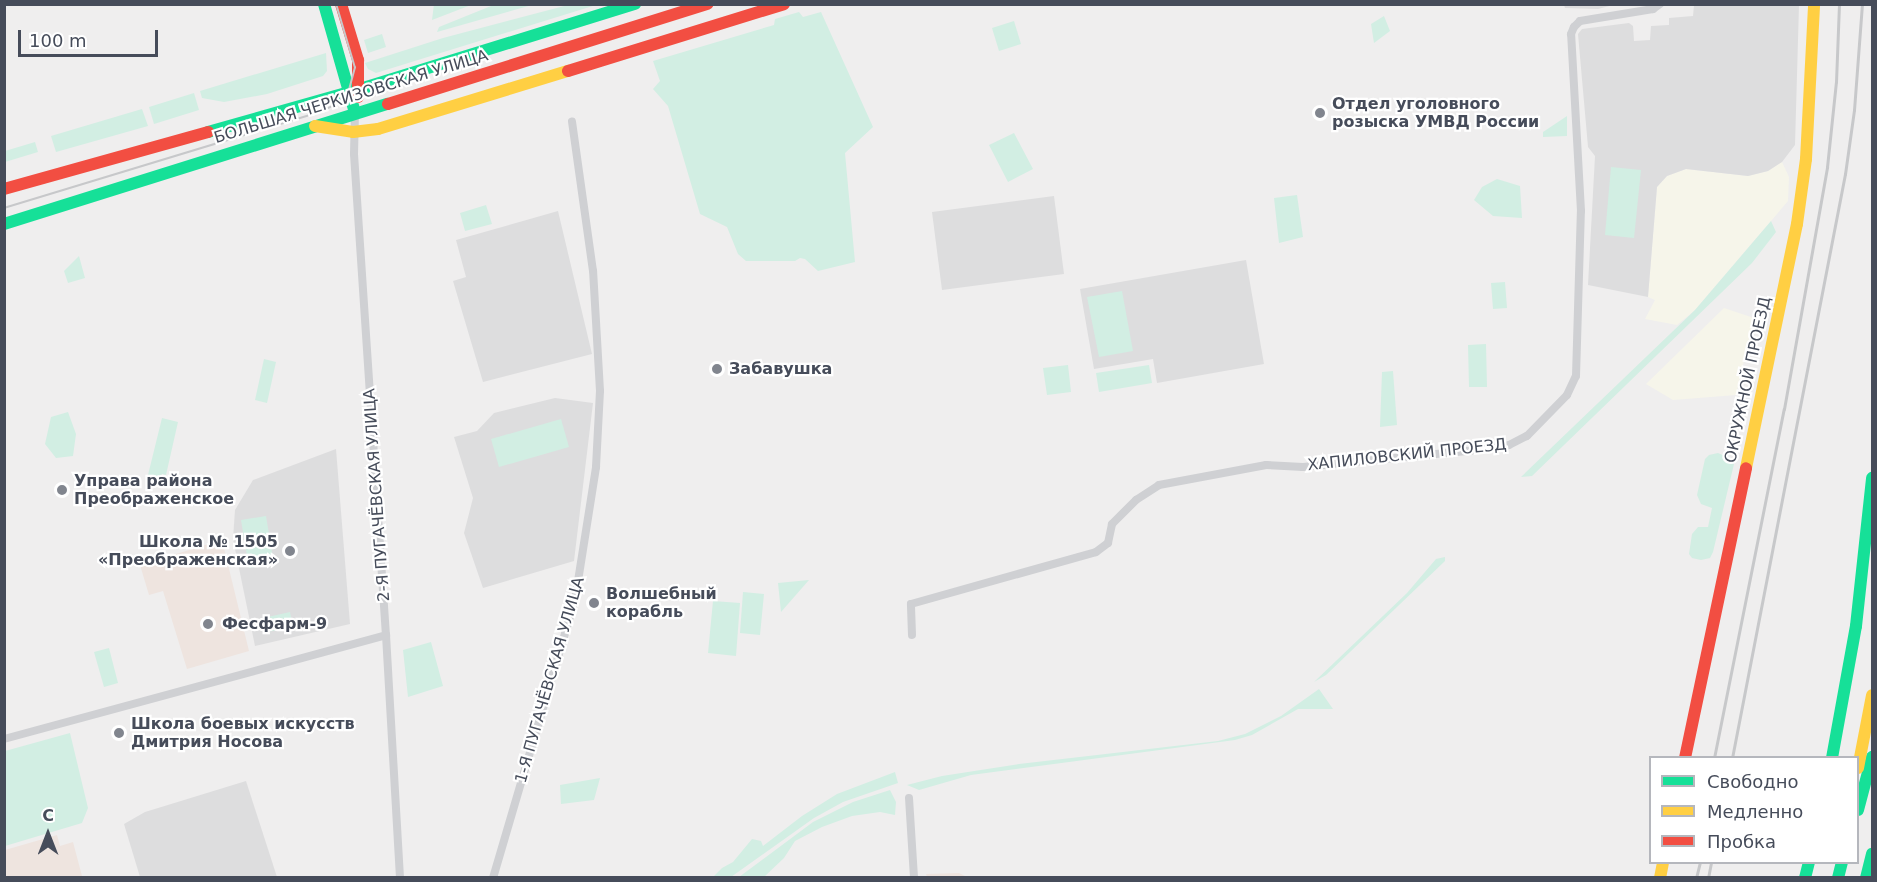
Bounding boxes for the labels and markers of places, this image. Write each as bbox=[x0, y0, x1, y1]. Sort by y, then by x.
place label: Отдел уголовного розыска УМВД России bbox=[1332, 94, 1539, 132]
marker: Отдел уголовного розыска УМВД России bbox=[1313, 106, 1327, 120]
place label: Забавушка bbox=[729, 359, 832, 379]
marker: Забавушка bbox=[710, 362, 724, 376]
place label: Управа района Преображенское bbox=[74, 471, 234, 509]
marker: Управа района Преображенское bbox=[55, 483, 69, 497]
place label: Школа № 1505 «Преображенская» bbox=[98, 532, 278, 570]
marker: Школа № 1505 «Преображенская» bbox=[283, 544, 297, 558]
place label: Волшебный корабль bbox=[606, 584, 717, 622]
marker: Волшебный корабль bbox=[587, 596, 601, 610]
place label: Фесфарм-9 bbox=[222, 614, 327, 634]
marker: Фесфарм-9 bbox=[199, 615, 217, 633]
place label: Школа боевых искусств Дмитрия Носова bbox=[131, 714, 355, 752]
marker: Школа боевых искусств Дмитрия Носова bbox=[112, 726, 126, 740]

